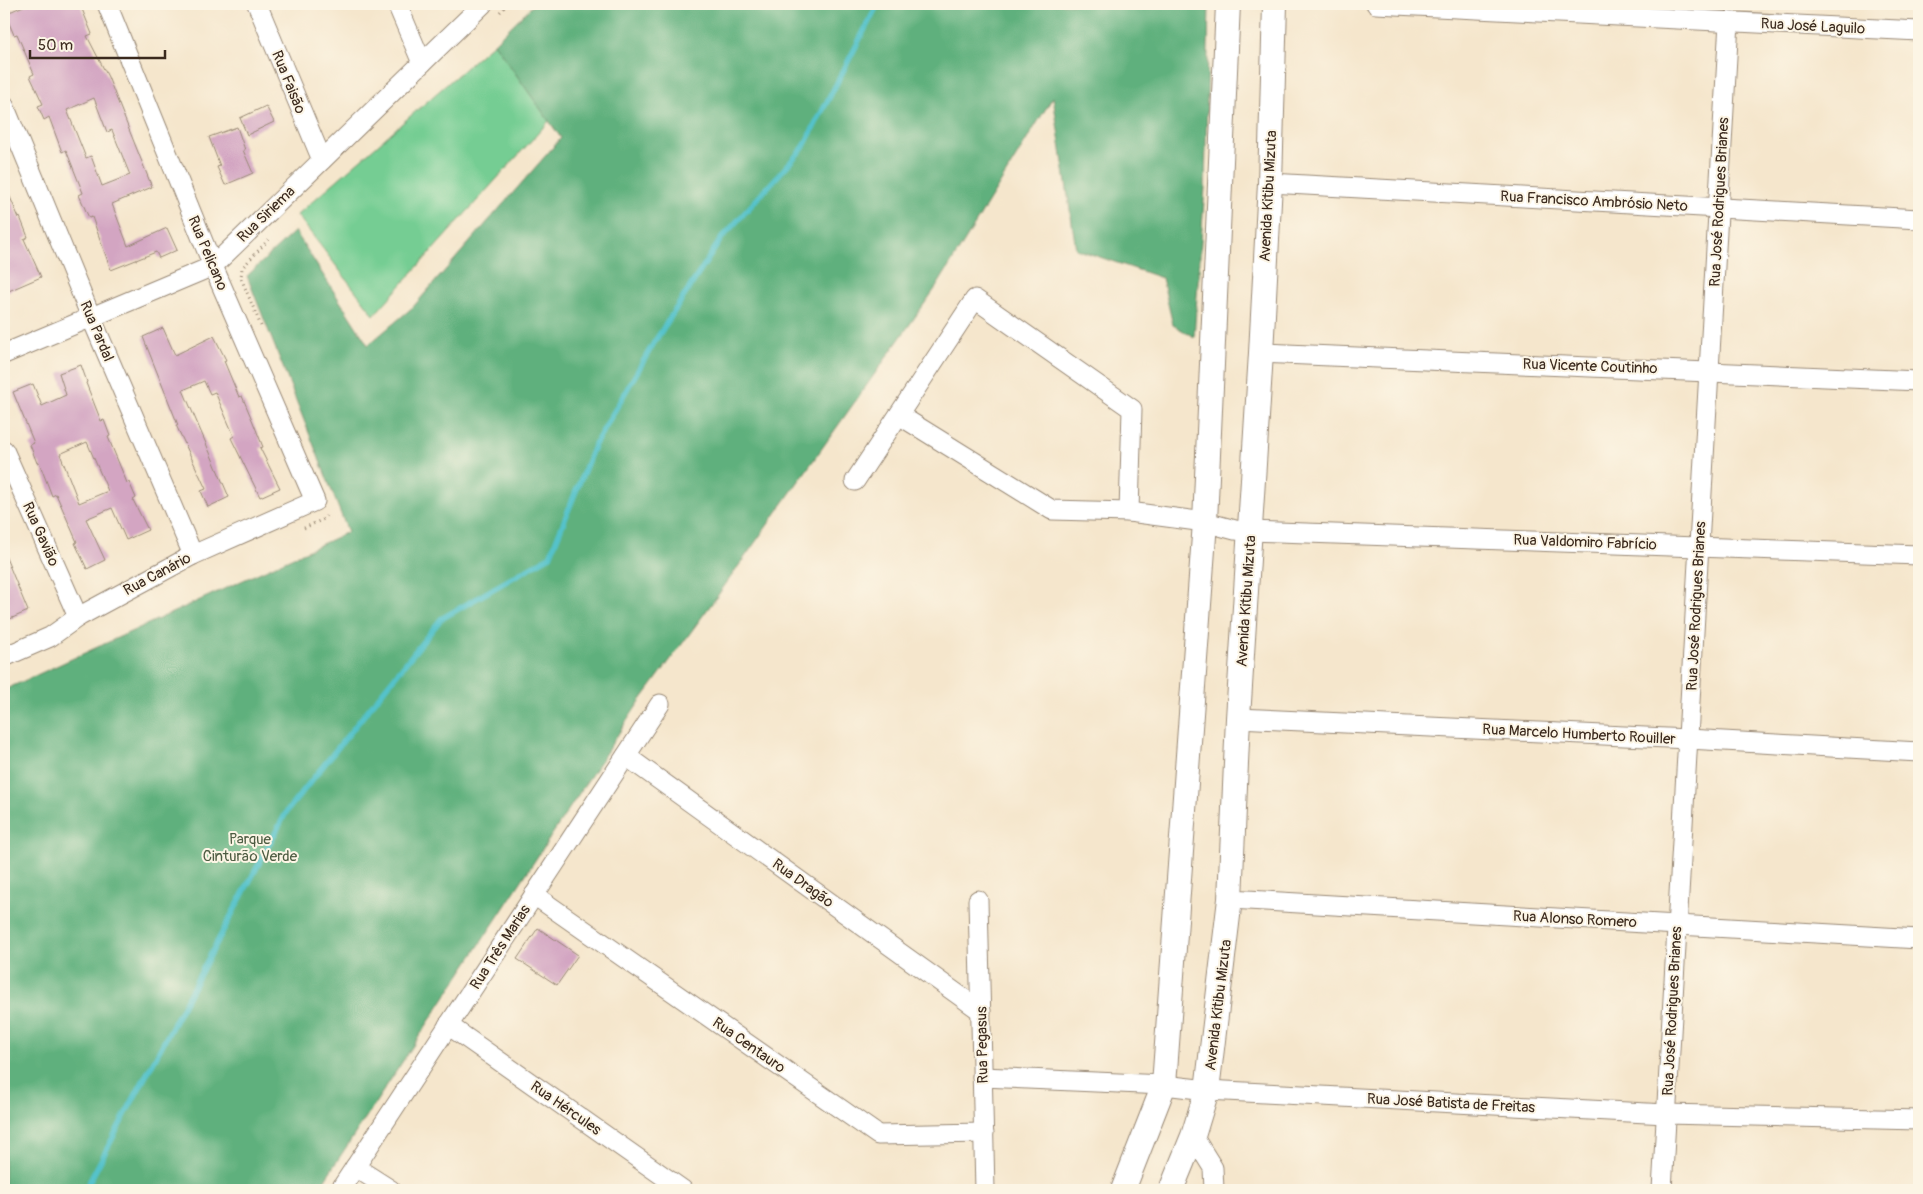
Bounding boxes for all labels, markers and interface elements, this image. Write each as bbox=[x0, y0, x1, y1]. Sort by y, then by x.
street label: Rua José Laguilo bbox=[1760, 14, 1866, 39]
scale bar bbox=[30, 28, 165, 60]
text: 50 m bbox=[38, 36, 73, 55]
street label: Rua Faisão bbox=[267, 48, 310, 117]
street label: Rua José Rodrigues Brianes bbox=[1706, 116, 1733, 287]
street label: Avenida Kitibu Mizuta bbox=[1256, 130, 1281, 262]
street label: Rua Siriema bbox=[233, 182, 299, 247]
street label: Rua Francisco Ambrósio Neto bbox=[1500, 187, 1688, 216]
street label: Rua Pelicano bbox=[183, 213, 232, 293]
street label: Rua Pardal bbox=[75, 298, 118, 364]
street label: Rua Vicente Coutinho bbox=[1522, 355, 1658, 378]
street label: Rua Gavião bbox=[18, 499, 63, 569]
street label: Rua José Rodrigues Brianes bbox=[1683, 520, 1710, 691]
street label: Rua Valdomiro Fabrício bbox=[1513, 531, 1657, 554]
street label: Avenida Kitibu Mizuta bbox=[1232, 535, 1261, 667]
street label: Rua Canário bbox=[120, 549, 194, 600]
street label: Rua Marcelo Humberto Rouiller bbox=[1482, 720, 1677, 749]
park label: Parque Cinturão Verde bbox=[203, 830, 298, 866]
street label: Rua Dragão bbox=[768, 855, 837, 912]
street label: Rua Três Marias bbox=[466, 901, 535, 993]
street label: Rua Alonso Romero bbox=[1513, 907, 1637, 932]
street label: Rua José Rodrigues Brianes bbox=[1659, 925, 1686, 1096]
street label: Avenida Kitibu Mizuta bbox=[1201, 938, 1236, 1072]
street label: Rua Pegasus bbox=[972, 1006, 993, 1084]
street label: Rua Centauro bbox=[709, 1013, 789, 1077]
street label: Rua Hércules bbox=[527, 1077, 605, 1140]
street label: Rua José Batista de Freitas bbox=[1366, 1090, 1536, 1117]

